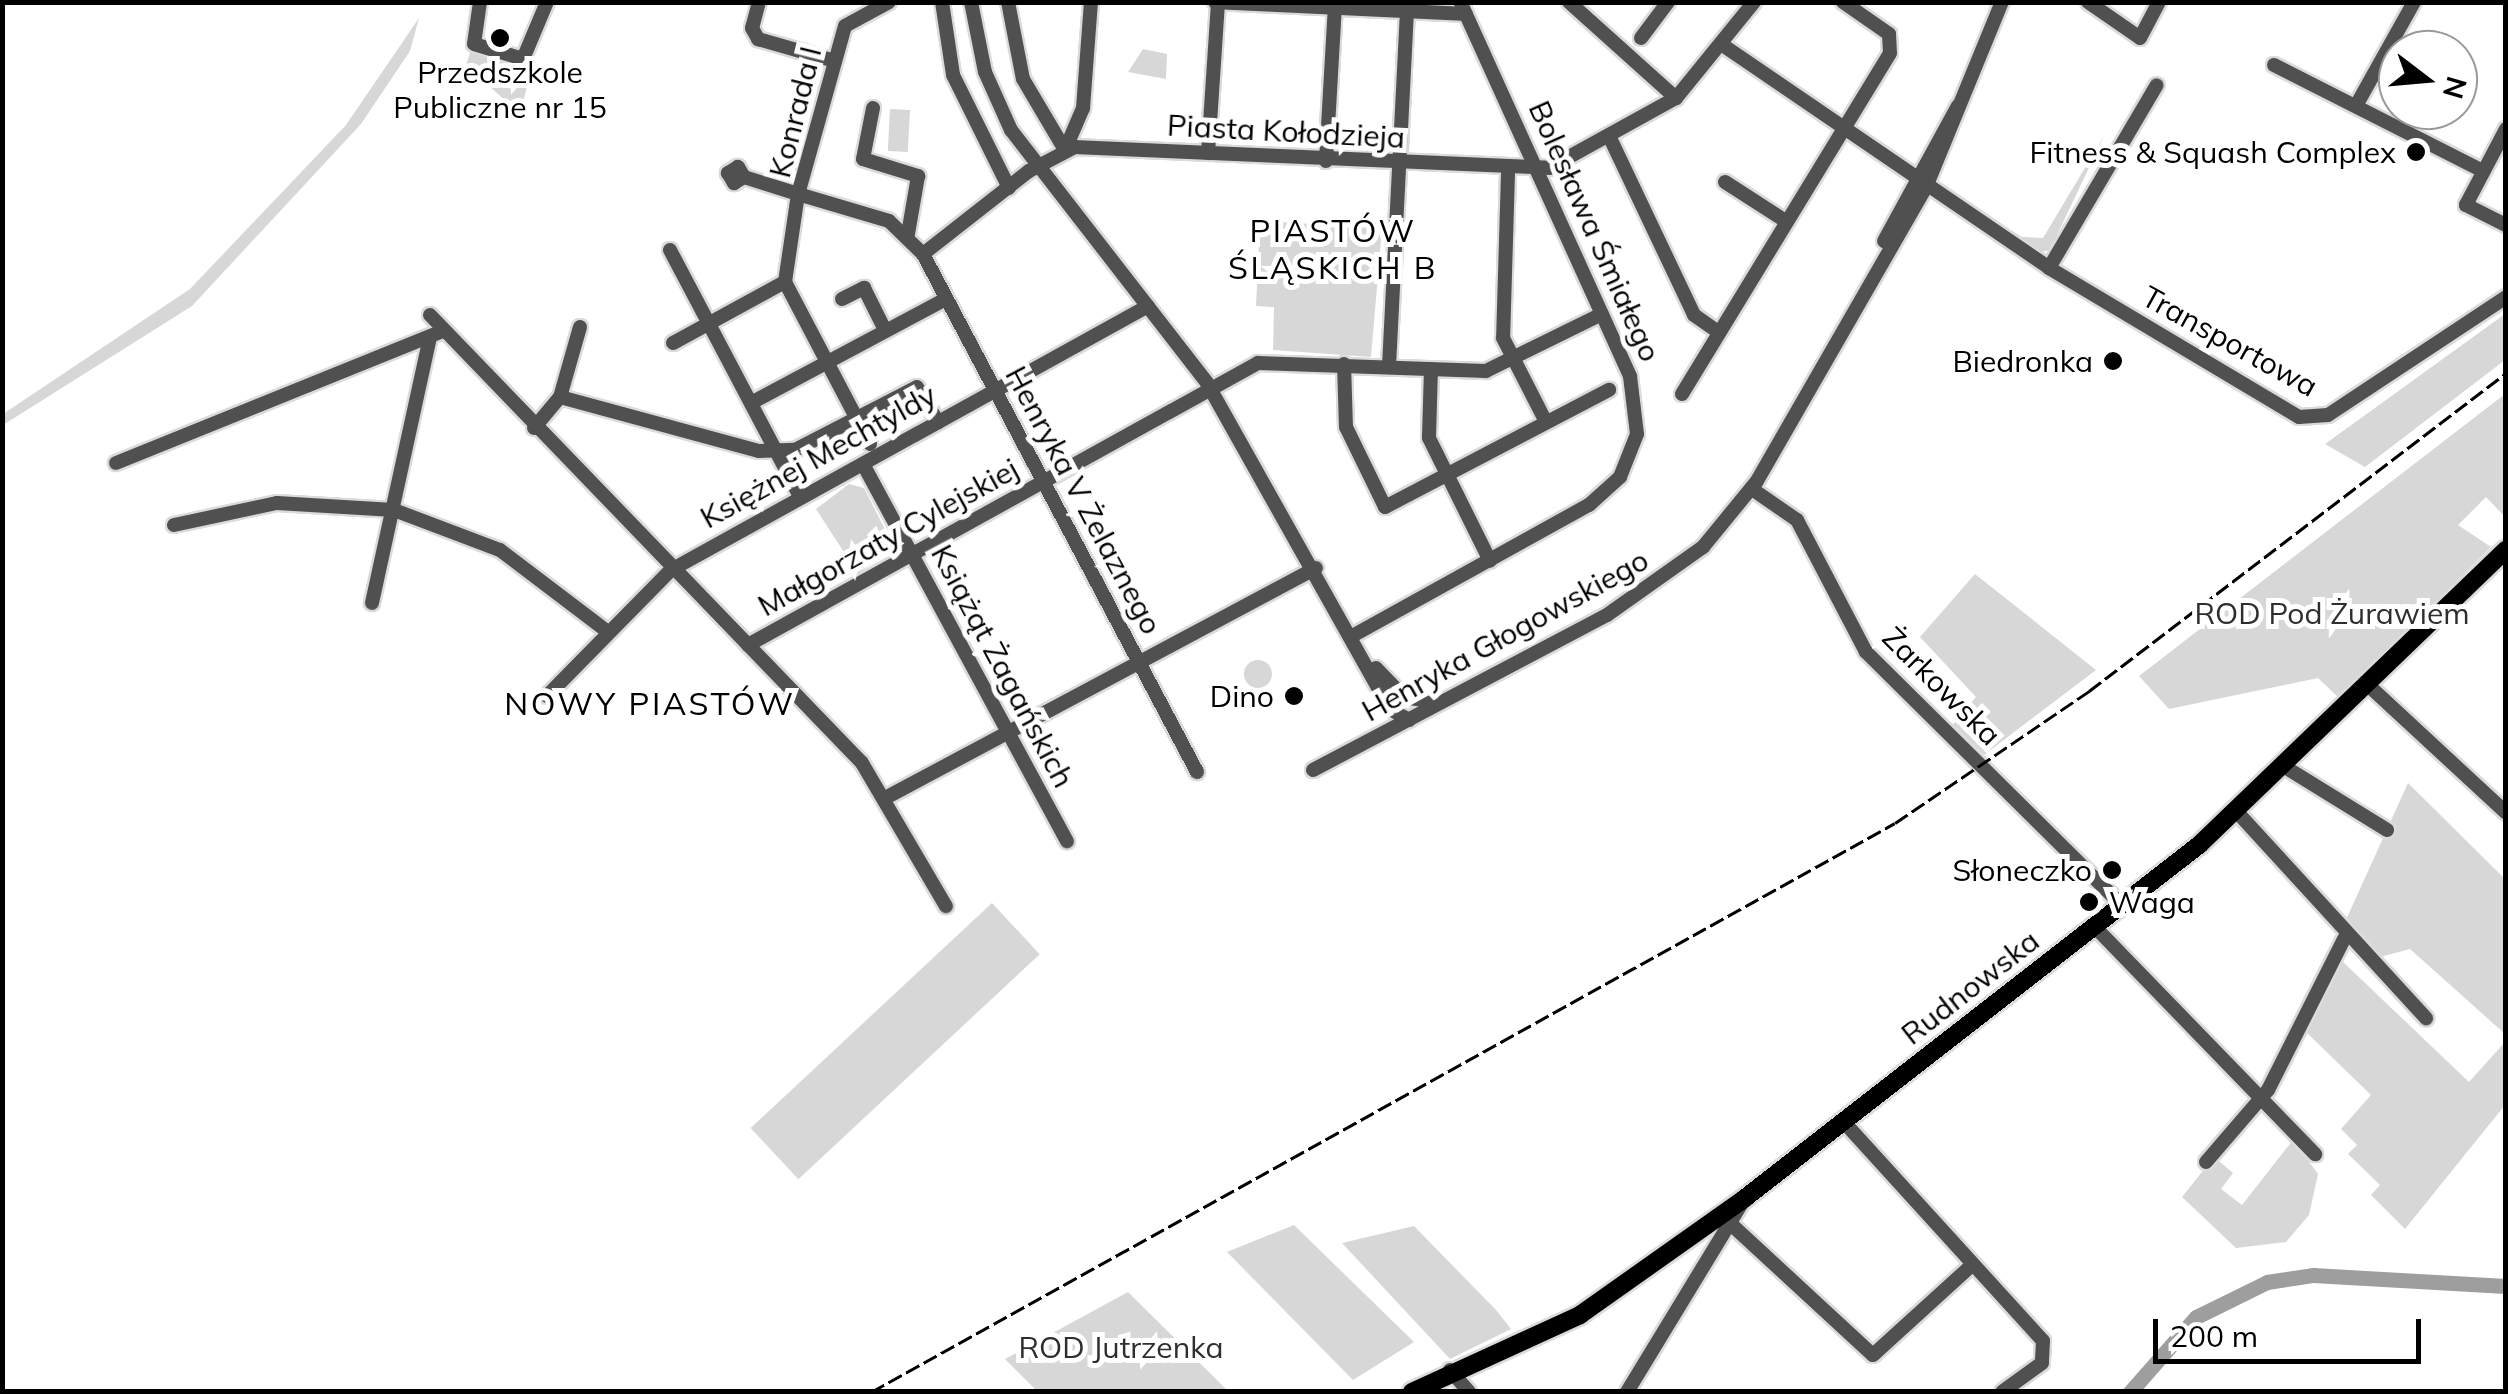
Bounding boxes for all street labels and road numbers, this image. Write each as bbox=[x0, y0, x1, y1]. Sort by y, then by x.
street label: Konrada I bbox=[761, 43, 829, 181]
street label: Bolesława Śmiałego bbox=[1521, 95, 1669, 367]
street label: Piasta Kołodzieja bbox=[1166, 107, 1406, 155]
street label: Transportowa bbox=[2136, 278, 2324, 404]
street label: Henryka V Żelaznego bbox=[998, 360, 1170, 640]
street label: Księżnej Mechtyldy bbox=[694, 376, 942, 536]
street label: Małgorzaty Cylejskiej bbox=[751, 450, 1025, 624]
street label: Książąt Żagańskich bbox=[924, 539, 1082, 793]
street label: Henryka Głogowskiego bbox=[1356, 541, 1654, 729]
street label: Żarkowska bbox=[1875, 619, 2009, 753]
street label: Rudnowska bbox=[1894, 922, 2046, 1052]

